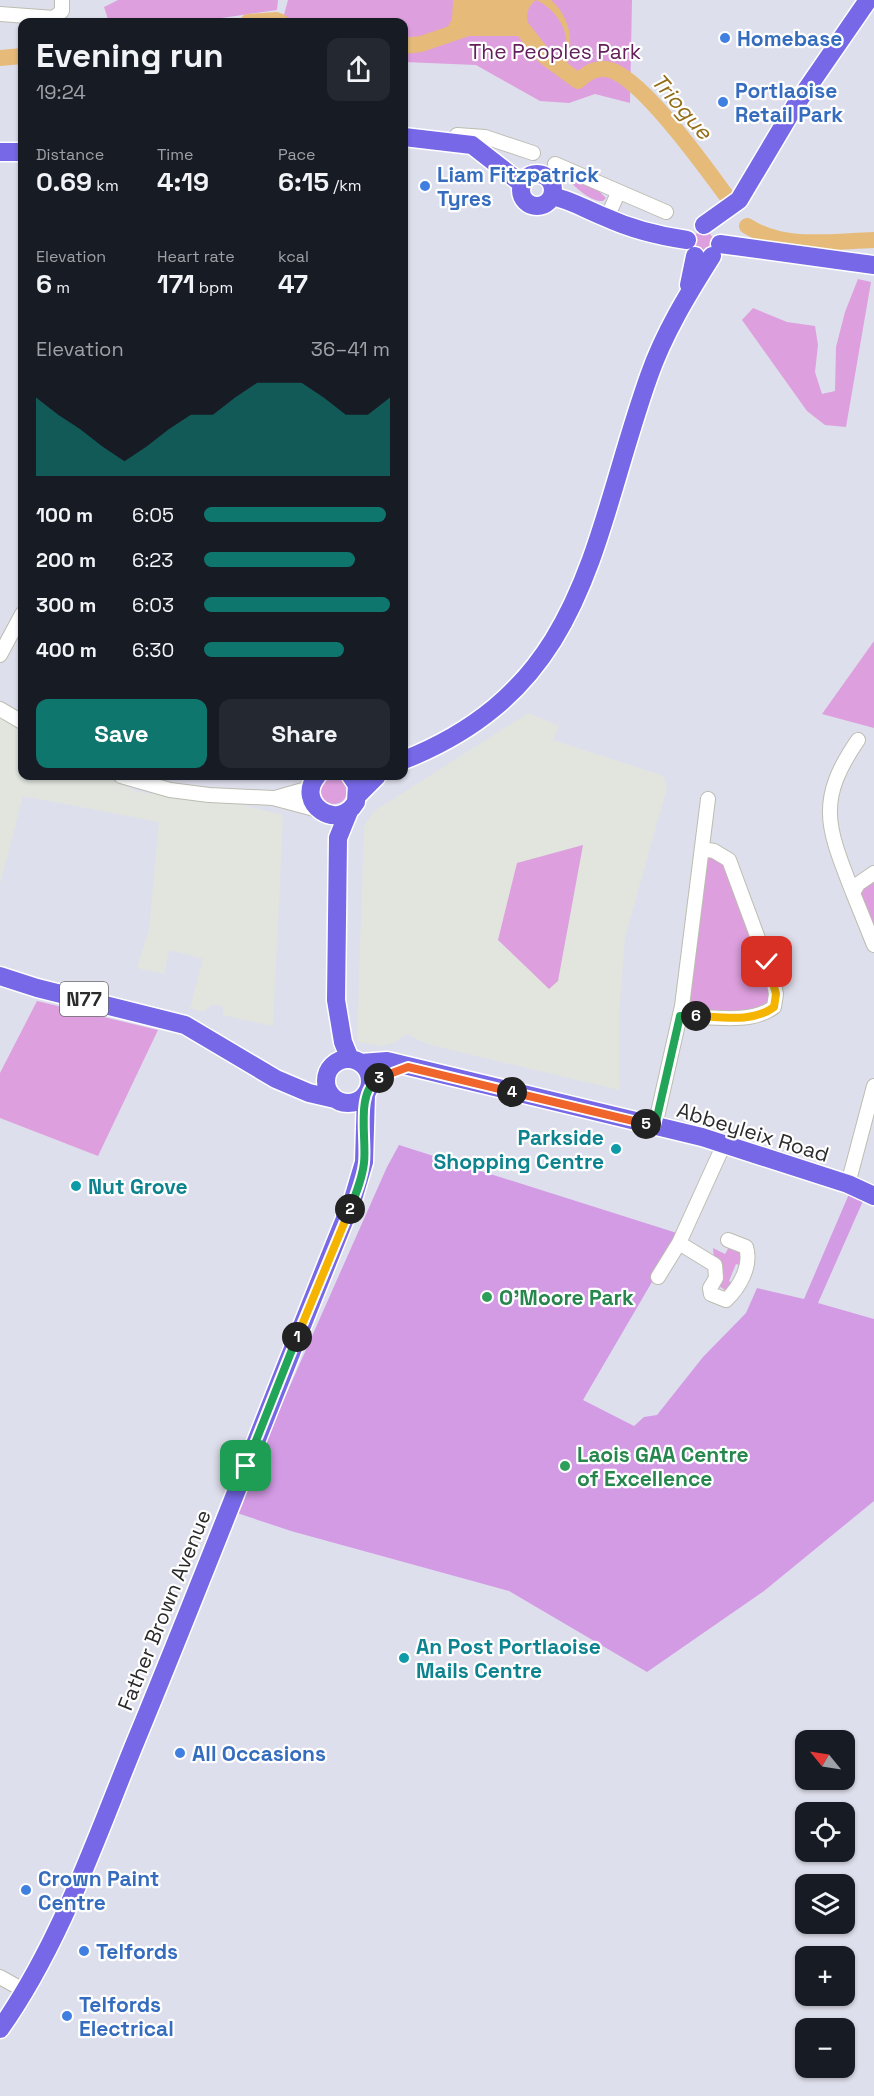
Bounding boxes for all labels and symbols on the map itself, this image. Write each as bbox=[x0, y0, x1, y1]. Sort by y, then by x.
place label: Homebase bbox=[737, 25, 842, 52]
marker: Homebase bbox=[718, 31, 732, 45]
park label: The Peoples Park bbox=[469, 38, 641, 65]
water label: Triogue bbox=[645, 67, 719, 146]
place label: Portlaoise Retail Park bbox=[735, 77, 843, 128]
marker: Portlaoise Retail Park bbox=[716, 95, 730, 109]
place label: Liam Fitzpatrick Tyres bbox=[437, 161, 599, 212]
marker: Liam Fitzpatrick Tyres bbox=[418, 179, 432, 193]
pin bbox=[741, 936, 792, 987]
road number: N77 bbox=[60, 982, 108, 1016]
pin: 6 bbox=[681, 1001, 711, 1031]
pin: 3 bbox=[364, 1063, 394, 1093]
pin: 4 bbox=[497, 1077, 527, 1107]
street label: Abbeyleix Road bbox=[674, 1096, 832, 1168]
pin: 5 bbox=[631, 1109, 661, 1139]
place label: Parkside Shopping Centre bbox=[434, 1124, 604, 1175]
marker: Parkside Shopping Centre bbox=[609, 1142, 623, 1156]
place label: Nut Grove bbox=[88, 1173, 188, 1200]
marker: Nut Grove bbox=[69, 1179, 83, 1193]
pin: 2 bbox=[335, 1194, 365, 1224]
place label: O'Moore Park bbox=[499, 1284, 634, 1311]
marker: O'Moore Park bbox=[480, 1290, 494, 1304]
pin: 1 bbox=[282, 1322, 312, 1352]
pin bbox=[220, 1440, 271, 1491]
place label: Laois GAA Centre of Excellence bbox=[577, 1441, 749, 1492]
marker: Laois GAA Centre of Excellence bbox=[558, 1459, 572, 1473]
street label: Father Brown Avenue bbox=[111, 1506, 217, 1714]
place label: An Post Portlaoise Mails Centre bbox=[416, 1633, 601, 1684]
marker: An Post Portlaoise Mails Centre bbox=[397, 1651, 411, 1665]
north arrow bbox=[795, 1730, 855, 1790]
place label: All Occasions bbox=[192, 1740, 326, 1767]
marker: All Occasions bbox=[173, 1746, 187, 1760]
place label: Crown Paint Centre bbox=[38, 1865, 159, 1916]
marker: Crown Paint Centre bbox=[19, 1883, 33, 1897]
place label: Telfords bbox=[96, 1938, 178, 1965]
marker: Telfords bbox=[77, 1944, 91, 1958]
place label: Telfords Electrical bbox=[79, 1991, 174, 2042]
marker: Telfords Electrical bbox=[60, 2009, 74, 2023]

